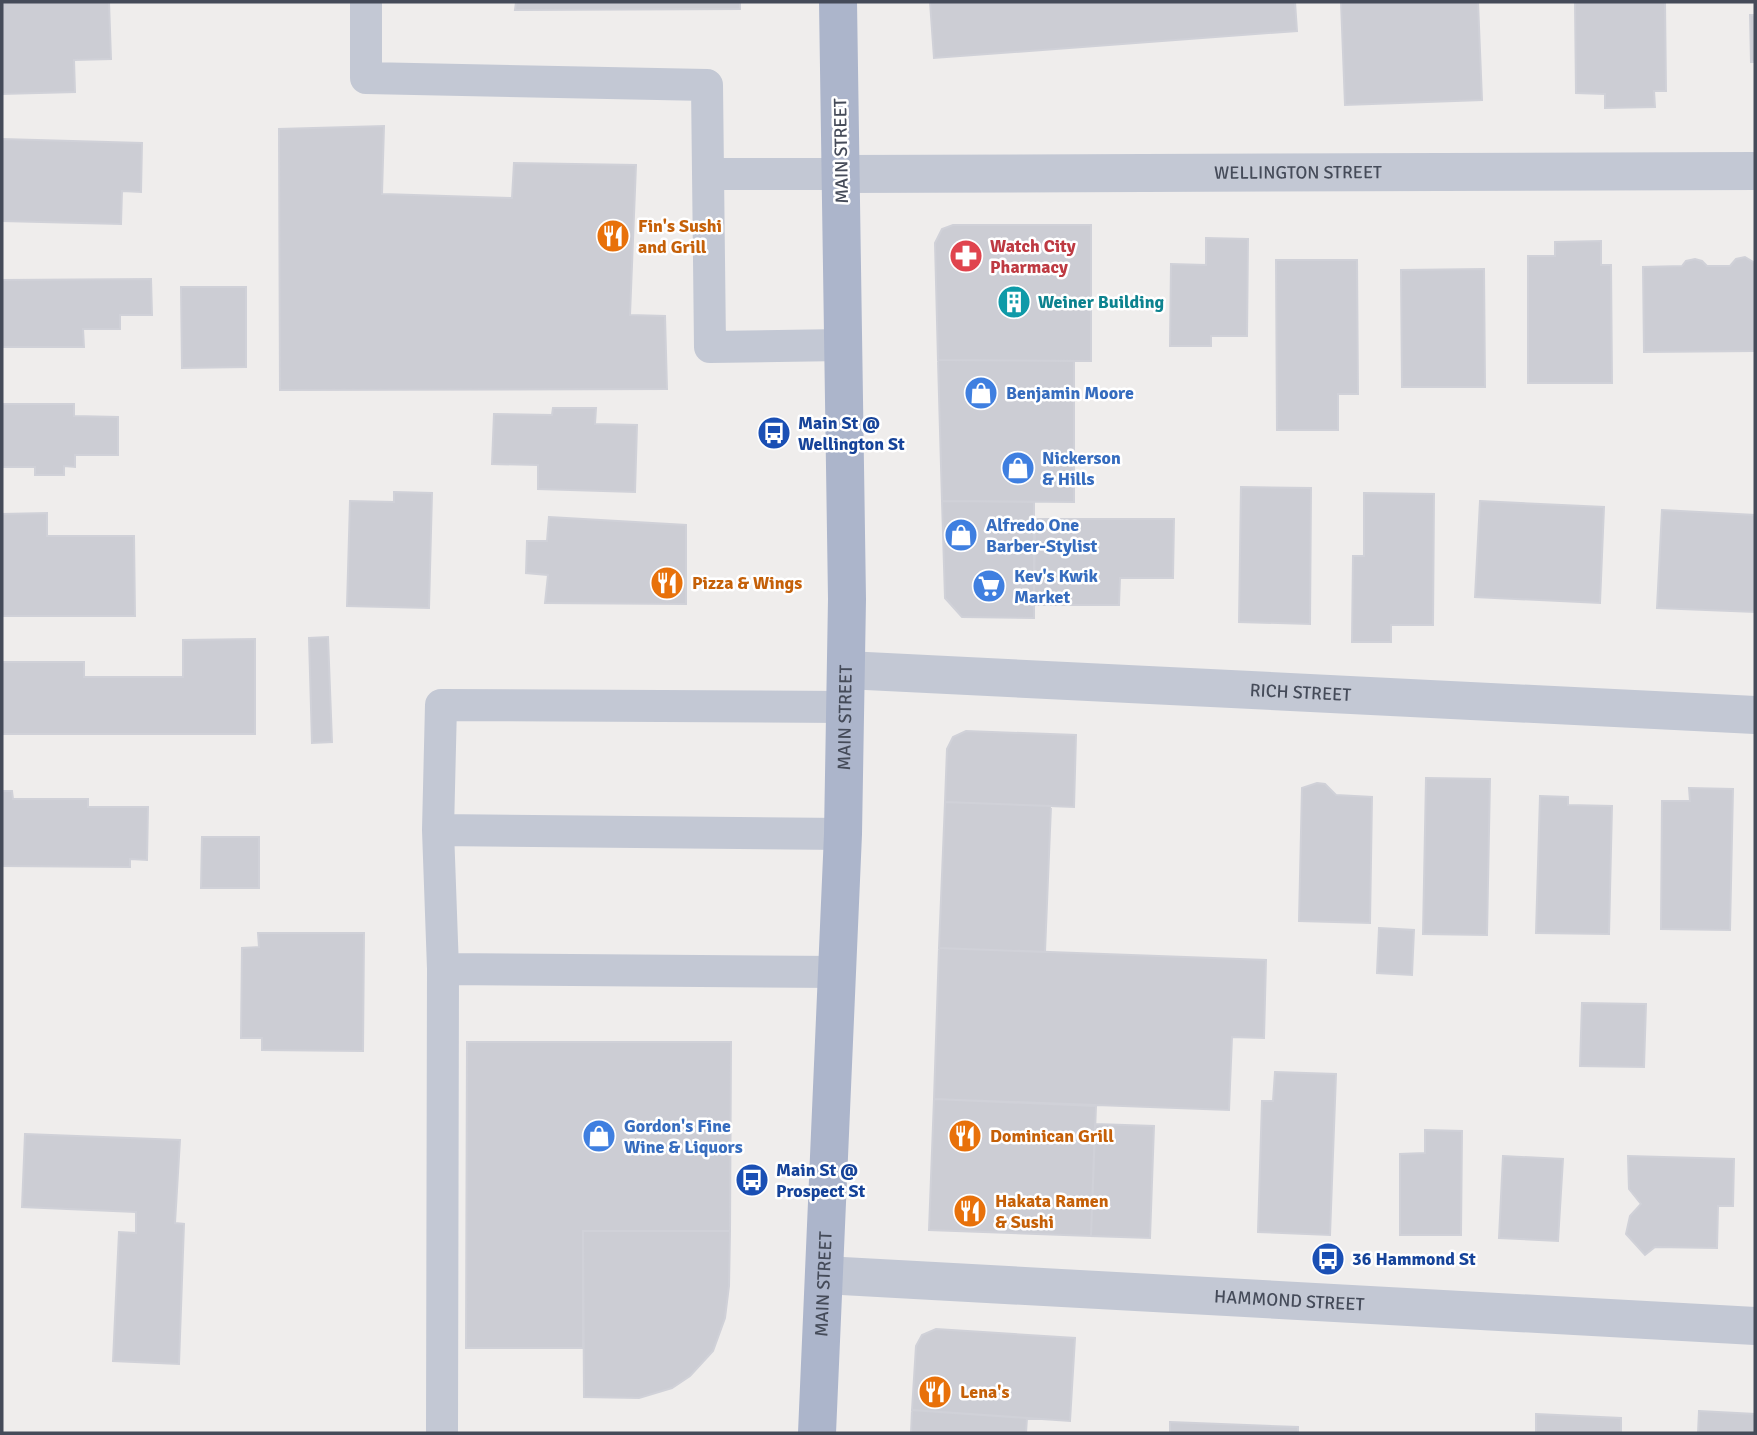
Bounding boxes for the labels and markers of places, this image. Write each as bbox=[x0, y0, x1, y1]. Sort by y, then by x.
place label: Fin's Sushi and Grill bbox=[638, 215, 722, 258]
restaurant icon: Fin's Sushi and Grill bbox=[594, 217, 632, 255]
place label: Watch City Pharmacy bbox=[990, 235, 1076, 278]
pharmacy icon: Watch City Pharmacy bbox=[947, 237, 985, 275]
building icon: Weiner Building bbox=[995, 283, 1033, 321]
place label: Weiner Building bbox=[1038, 291, 1164, 313]
shop icon: Benjamin Moore bbox=[962, 374, 1000, 412]
place label: Benjamin Moore bbox=[1006, 382, 1134, 404]
place label: Main St @ Wellington St bbox=[798, 412, 905, 455]
bus stop icon: Main St @ Wellington St bbox=[755, 414, 793, 452]
place label: Nickerson & Hills bbox=[1042, 447, 1121, 490]
shop icon: Nickerson & Hills bbox=[999, 449, 1037, 487]
place label: Alfredo One Barber-Stylist bbox=[986, 514, 1098, 557]
shop icon: Alfredo One Barber-Stylist bbox=[942, 516, 980, 554]
restaurant icon: Pizza & Wings bbox=[648, 564, 686, 602]
place label: Kev's Kwik Market bbox=[1014, 565, 1099, 608]
supermarket icon: Kev's Kwik Market bbox=[970, 567, 1008, 605]
place label: Pizza & Wings bbox=[692, 572, 802, 594]
place label: Gordon's Fine Wine & Liquors bbox=[624, 1115, 743, 1158]
shop icon: Gordon's Fine Wine & Liquors bbox=[580, 1117, 618, 1155]
restaurant icon: Dominican Grill bbox=[946, 1117, 984, 1155]
place label: Dominican Grill bbox=[990, 1125, 1114, 1147]
place label: Main St @ Prospect St bbox=[776, 1159, 866, 1202]
bus stop icon: Main St @ Prospect St bbox=[733, 1161, 771, 1199]
place label: Hakata Ramen & Sushi bbox=[995, 1190, 1109, 1233]
restaurant icon: Hakata Ramen & Sushi bbox=[951, 1192, 989, 1230]
bus stop icon: 36 Hammond St bbox=[1309, 1240, 1347, 1278]
place label: 36 Hammond St bbox=[1352, 1248, 1476, 1270]
restaurant icon: Lena's bbox=[916, 1373, 954, 1411]
place label: Lena's bbox=[960, 1381, 1009, 1403]

